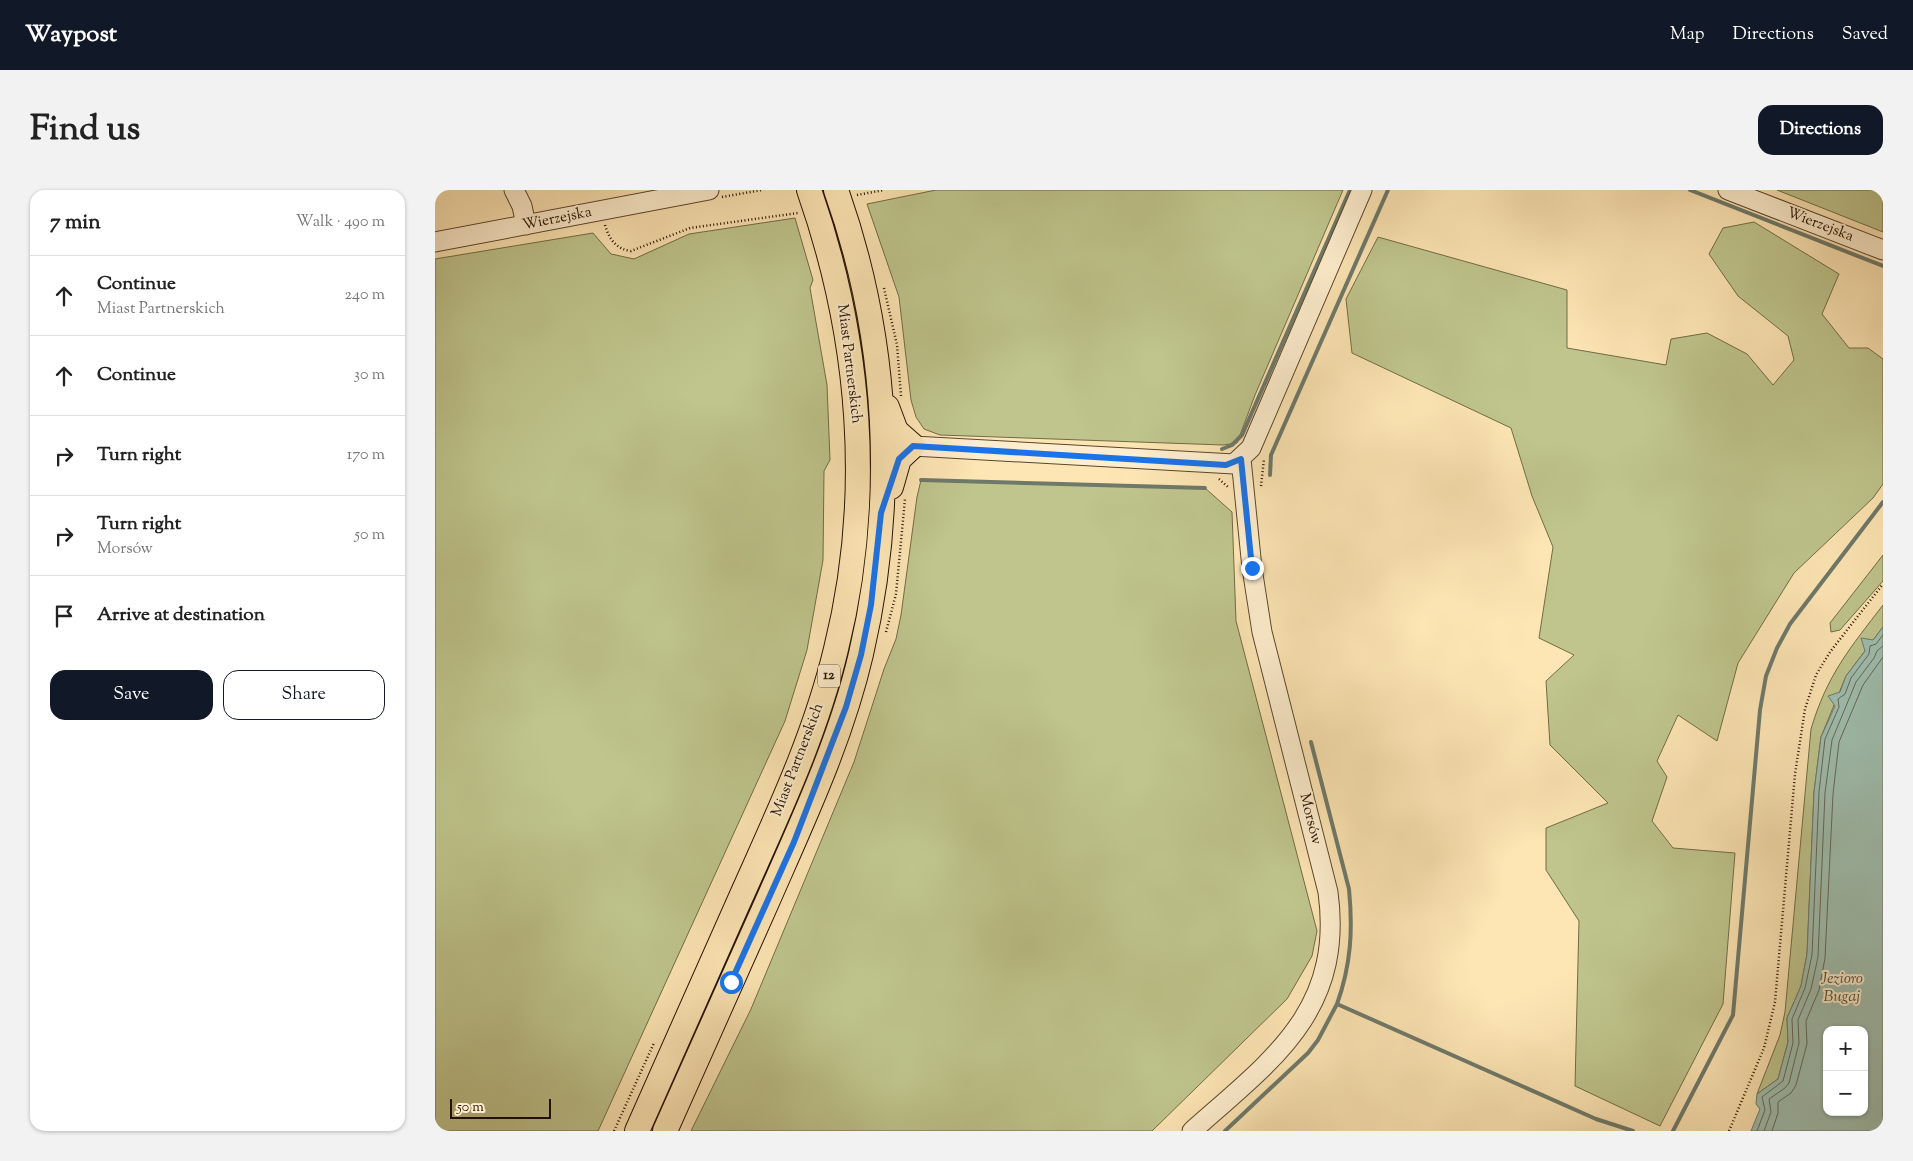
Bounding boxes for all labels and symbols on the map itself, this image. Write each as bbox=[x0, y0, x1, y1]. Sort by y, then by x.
street label: Wierzejska bbox=[520, 202, 594, 236]
street label: Wierzejska bbox=[1783, 203, 1857, 247]
street label: Miast Partnerskich bbox=[831, 303, 867, 425]
route end bbox=[1241, 557, 1264, 580]
road number: 12 bbox=[818, 664, 840, 688]
street label: Miast Partnerskich bbox=[767, 700, 829, 820]
street label: Morsów bbox=[1293, 791, 1327, 847]
water label: Jezioro Bugaj bbox=[1820, 968, 1863, 1009]
route start bbox=[720, 971, 743, 994]
scale bar bbox=[450, 1096, 551, 1119]

